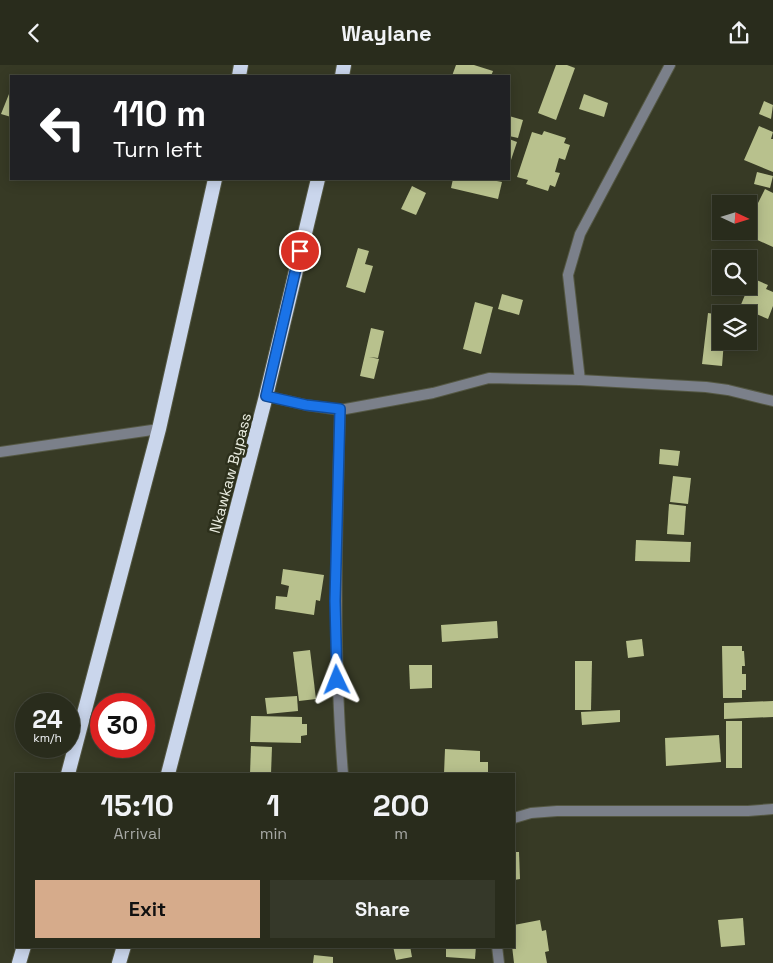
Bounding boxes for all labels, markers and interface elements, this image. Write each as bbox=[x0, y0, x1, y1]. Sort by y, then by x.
icon: back bbox=[20, 19, 48, 47]
text: Waylane bbox=[341, 19, 432, 47]
icon: share bbox=[725, 19, 753, 47]
text: 110 m bbox=[113, 92, 206, 136]
icon: left bbox=[30, 95, 95, 160]
text: Turn left bbox=[113, 135, 203, 163]
north arrow bbox=[712, 195, 758, 240]
map controls bbox=[712, 195, 757, 350]
pin bbox=[279, 230, 321, 272]
icon: arrive bbox=[286, 237, 314, 265]
button: search bbox=[712, 250, 757, 295]
button: layers bbox=[712, 305, 757, 350]
street label: Nkawkaw Bypass bbox=[205, 411, 255, 535]
position arrow bbox=[310, 653, 362, 705]
speed limit sign: 30 bbox=[90, 693, 155, 758]
text: 24 bbox=[32, 703, 63, 735]
text: km/h bbox=[33, 730, 62, 746]
text: 15:10 bbox=[101, 786, 174, 825]
text: 1 bbox=[267, 786, 280, 825]
text: 200 bbox=[373, 786, 429, 825]
text: Arrival bbox=[114, 823, 161, 844]
text: min bbox=[260, 823, 287, 844]
text: m bbox=[394, 823, 408, 844]
button: Exit bbox=[35, 880, 260, 938]
button: Share bbox=[270, 880, 495, 938]

